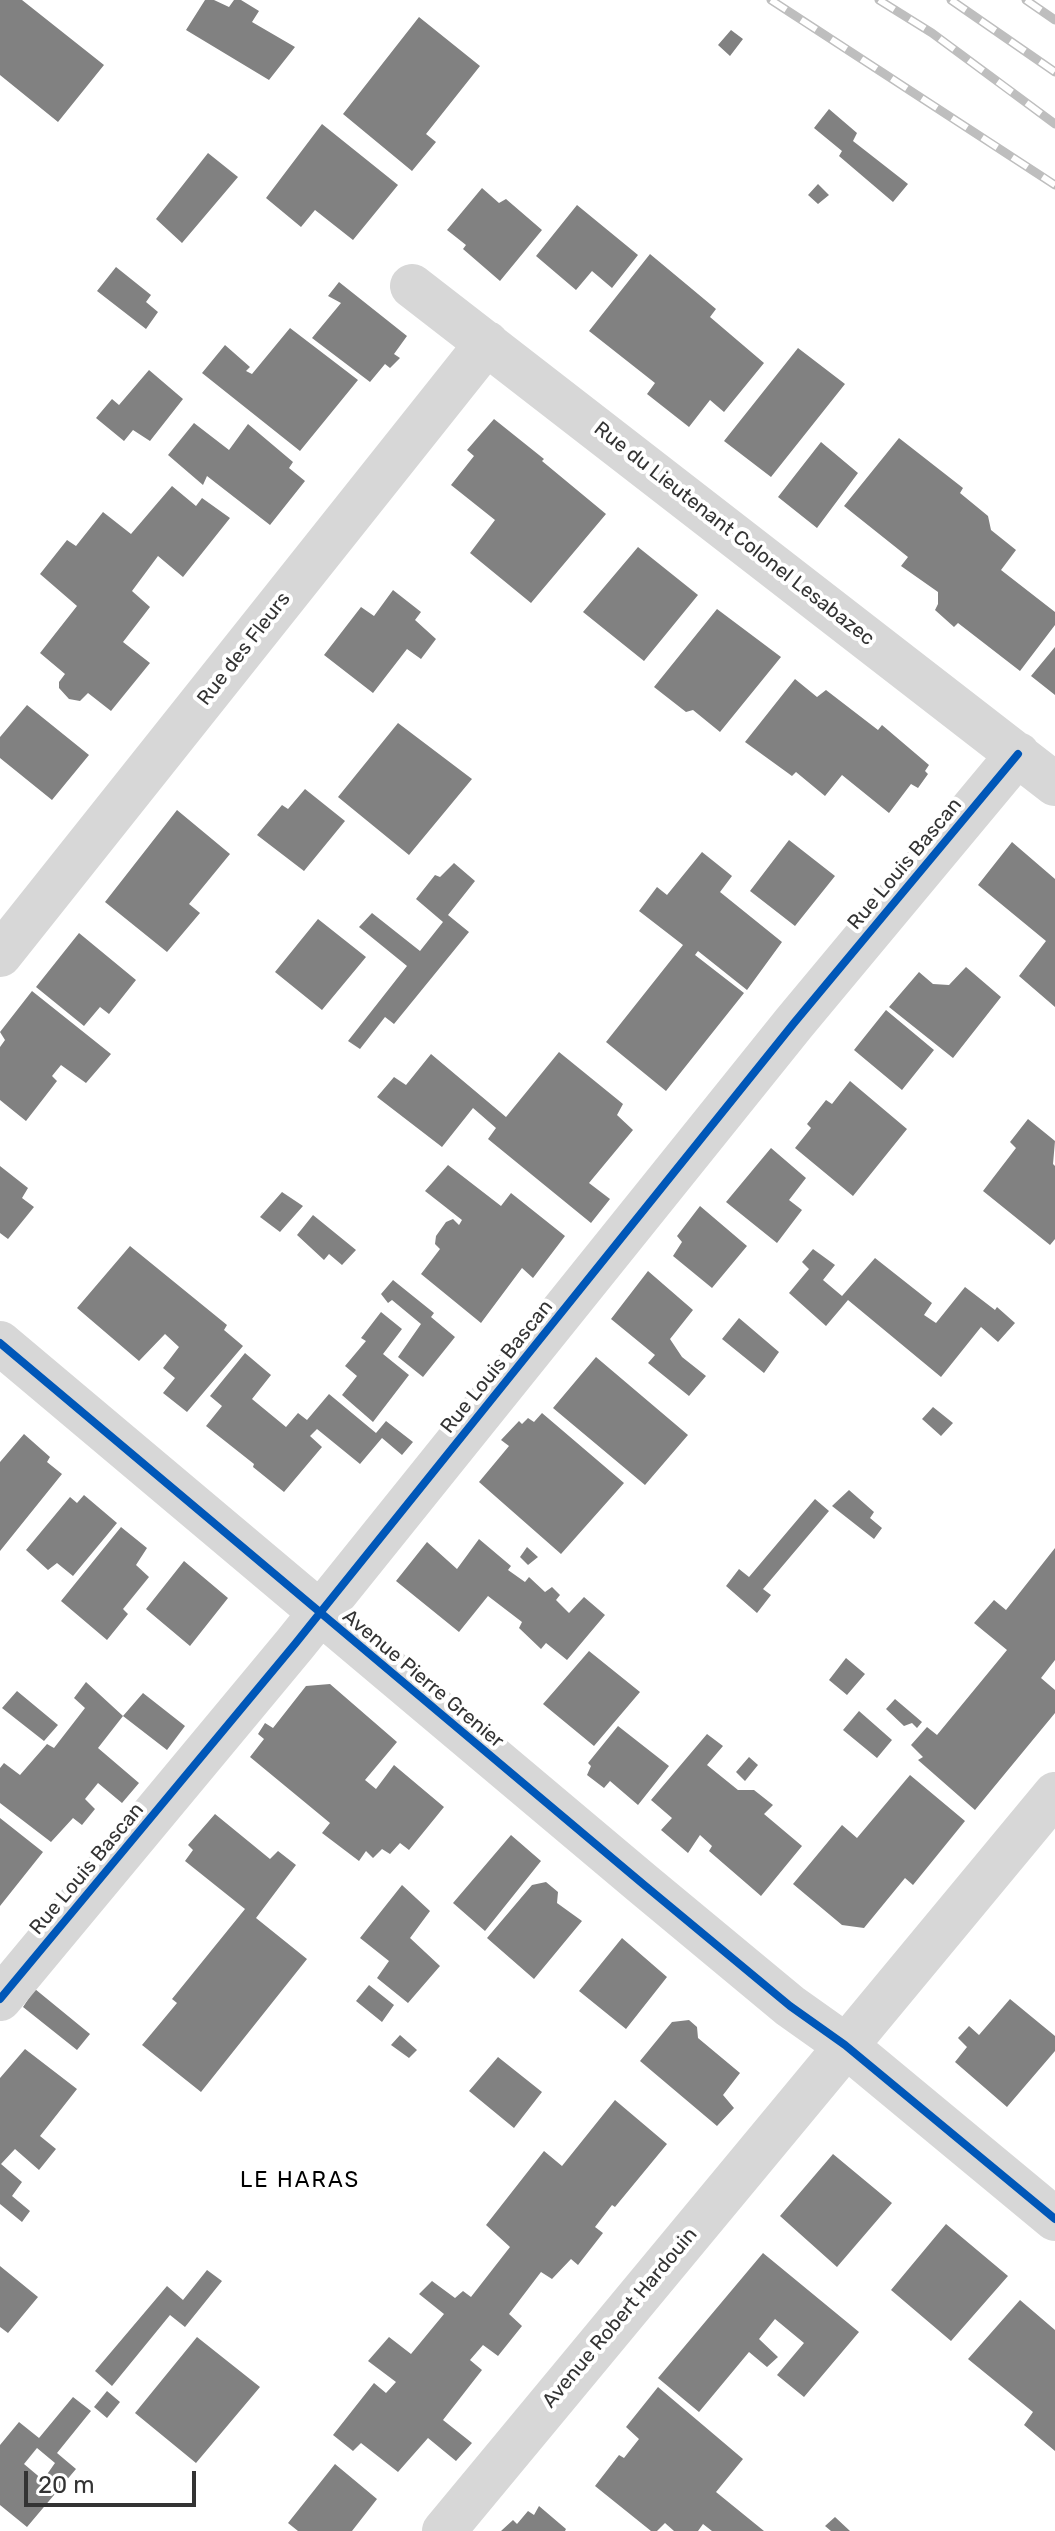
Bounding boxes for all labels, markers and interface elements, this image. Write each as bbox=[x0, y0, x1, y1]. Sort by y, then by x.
street label: Rue du Lieutenant Colonel Lesabazec bbox=[589, 417, 879, 651]
street label: Rue des Fleurs bbox=[192, 588, 296, 710]
street label: Rue Louis Bascan bbox=[843, 793, 967, 935]
street label: Rue Louis Bascan bbox=[436, 1296, 558, 1438]
street label: Avenue Pierre Grenier bbox=[338, 1605, 508, 1753]
street label: Rue Louis Bascan bbox=[25, 1798, 149, 1940]
district label: LE HARAS bbox=[240, 2168, 360, 2194]
street label: Avenue Robert Hardouin bbox=[538, 2223, 702, 2413]
scale bar bbox=[28, 2455, 200, 2505]
text: 20 m bbox=[38, 2471, 95, 2499]

